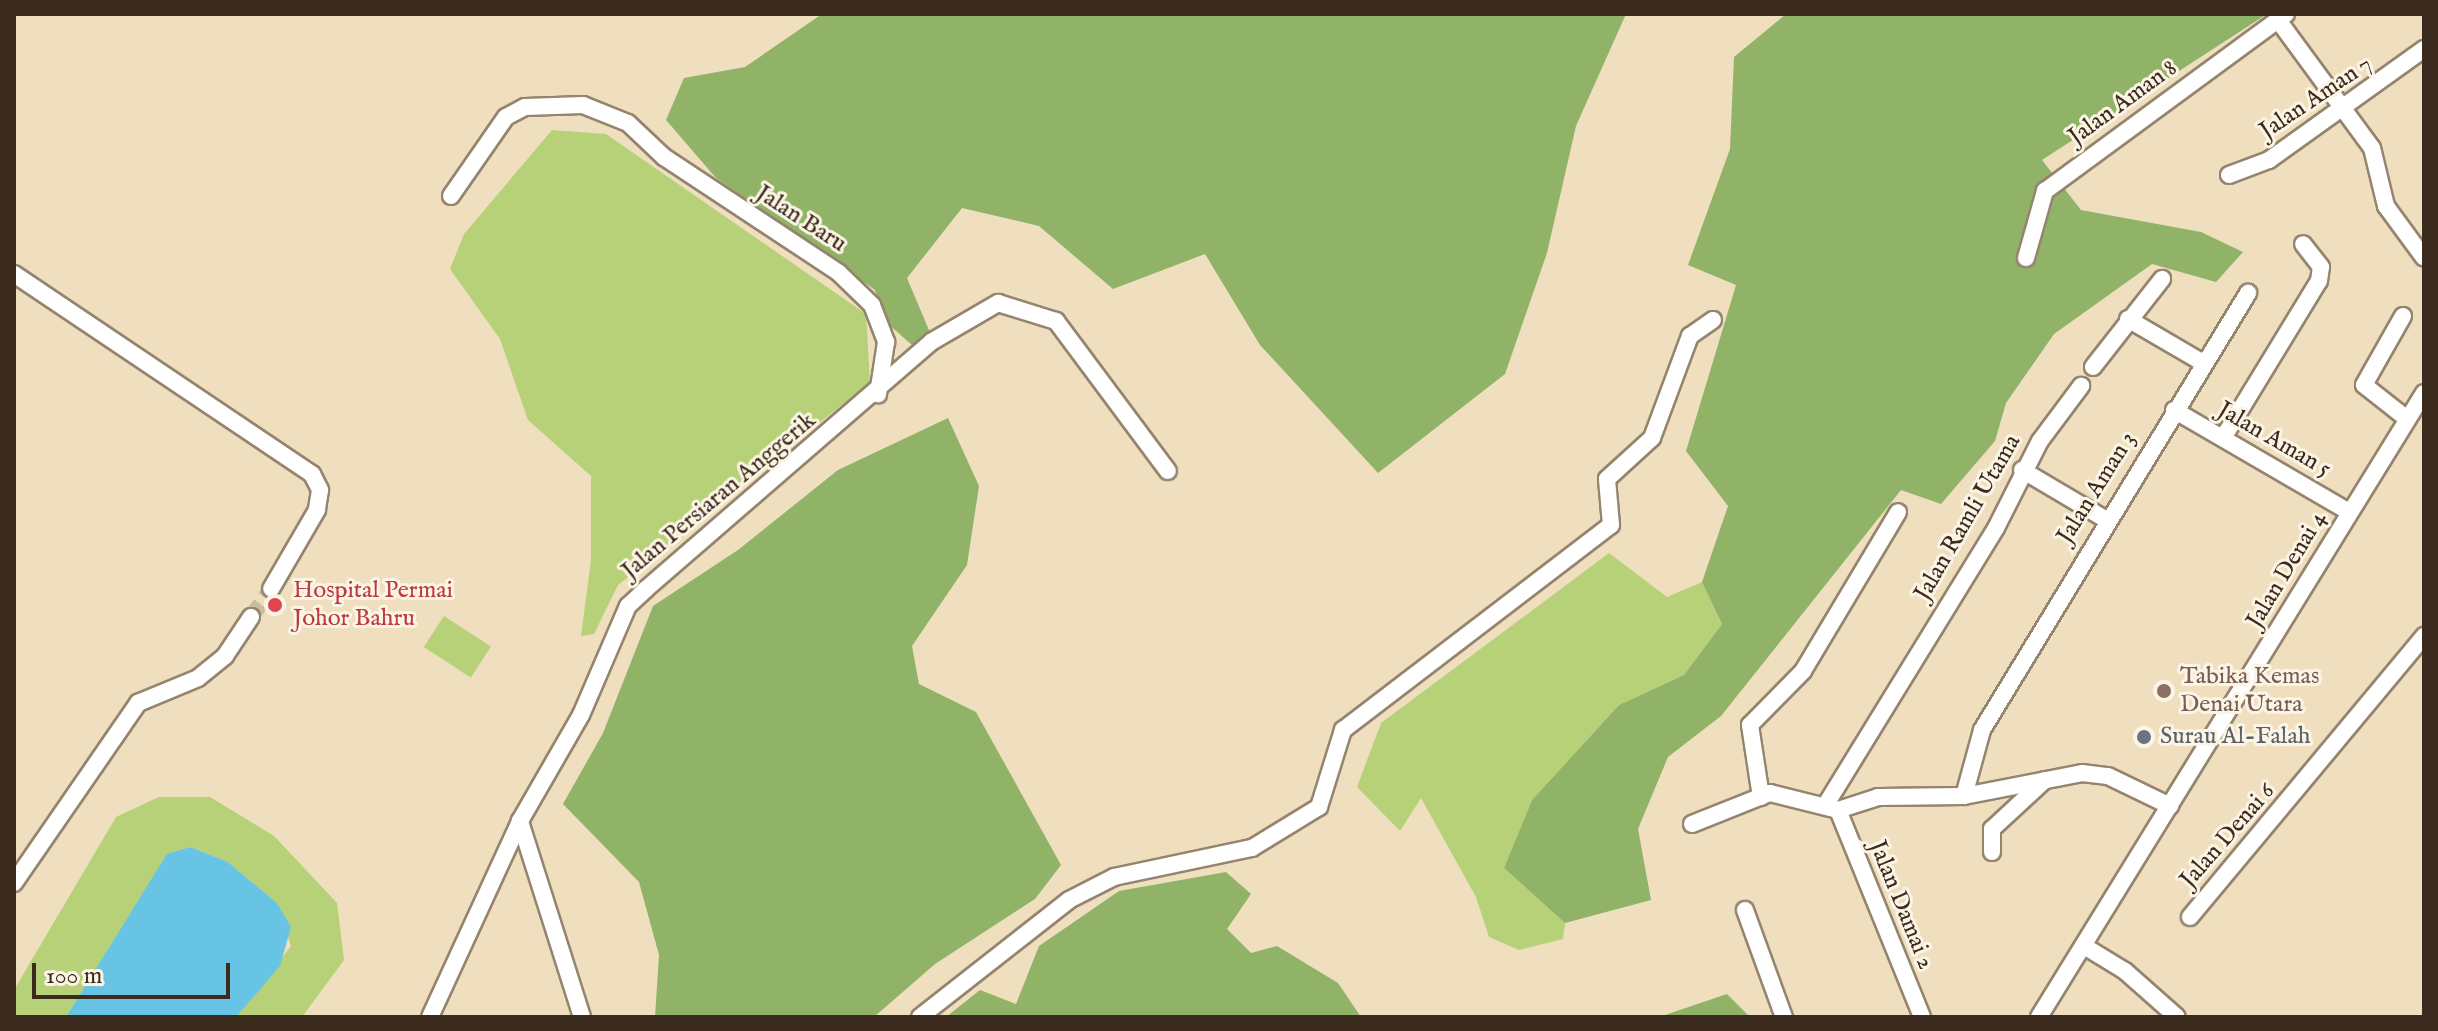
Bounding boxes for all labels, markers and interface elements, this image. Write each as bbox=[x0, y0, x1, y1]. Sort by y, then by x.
street label: Jalan Aman 7 bbox=[2255, 50, 2377, 146]
street label: Jalan Aman 8 bbox=[2063, 54, 2183, 152]
street label: Jalan Baru bbox=[750, 179, 852, 259]
street label: Jalan Aman 5 bbox=[2212, 396, 2336, 484]
street label: Jalan Persiaran Anggerik bbox=[616, 406, 822, 586]
street label: Jalan Aman 3 bbox=[2051, 427, 2143, 549]
street label: Jalan Ramli Utama bbox=[1909, 430, 2027, 606]
street label: Jalan Denai 4 bbox=[2241, 506, 2333, 634]
place label: Hospital Permai Johor Bahru bbox=[293, 577, 453, 633]
marker: Hospital Permai Johor Bahru bbox=[264, 594, 286, 616]
place label: Tabika Kemas Denai Utara bbox=[2180, 663, 2319, 719]
marker: Tabika Kemas Denai Utara bbox=[2155, 682, 2173, 700]
place label: Surau Al-Falah bbox=[2160, 723, 2311, 751]
marker: Surau Al-Falah bbox=[2135, 728, 2153, 746]
street label: Jalan Denai 6 bbox=[2175, 778, 2281, 894]
street label: Jalan Damai 2 bbox=[1862, 837, 1940, 973]
scale bar bbox=[36, 947, 234, 997]
text: 100 m bbox=[46, 961, 102, 992]

